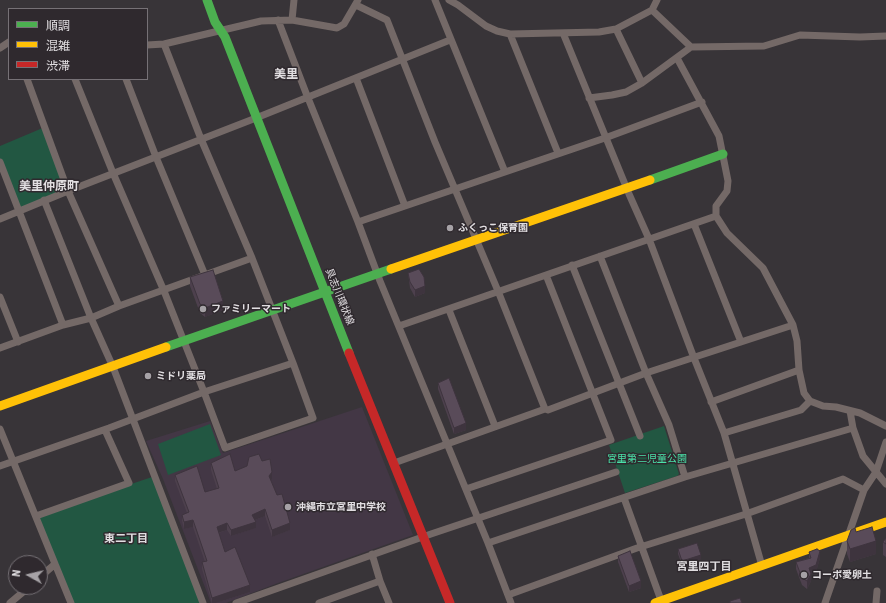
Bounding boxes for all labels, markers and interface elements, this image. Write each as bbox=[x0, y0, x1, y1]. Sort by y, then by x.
legend bbox=[8, 8, 148, 80]
text: 順調 bbox=[46, 19, 70, 33]
text: 混雑 bbox=[46, 39, 70, 53]
text: 渋滞 bbox=[46, 59, 70, 73]
district label: 美里 bbox=[274, 68, 298, 82]
district label: 美里仲原町 bbox=[19, 180, 79, 194]
place label: ふくっこ保育園 bbox=[458, 222, 528, 234]
marker: ふくっこ保育園 bbox=[445, 223, 455, 233]
street label: 具志川環状線 bbox=[322, 267, 356, 327]
place label: ファミリーマート bbox=[211, 303, 291, 315]
marker: ファミリーマート bbox=[198, 304, 208, 314]
place label: ミドリ薬局 bbox=[156, 370, 206, 382]
marker: ミドリ薬局 bbox=[143, 371, 153, 381]
park label: 宮里第二児童公園 bbox=[607, 453, 687, 465]
place label: 沖縄市立宮里中学校 bbox=[296, 501, 386, 513]
marker: 沖縄市立宮里中学校 bbox=[283, 502, 293, 512]
district label: 東二丁目 bbox=[104, 532, 148, 546]
north arrow bbox=[8, 555, 48, 595]
district label: 宮里四丁目 bbox=[677, 560, 731, 574]
text: N bbox=[10, 569, 24, 578]
place label: コーポ愛卵土 bbox=[812, 569, 872, 581]
marker: コーポ愛卵土 bbox=[799, 570, 809, 580]

